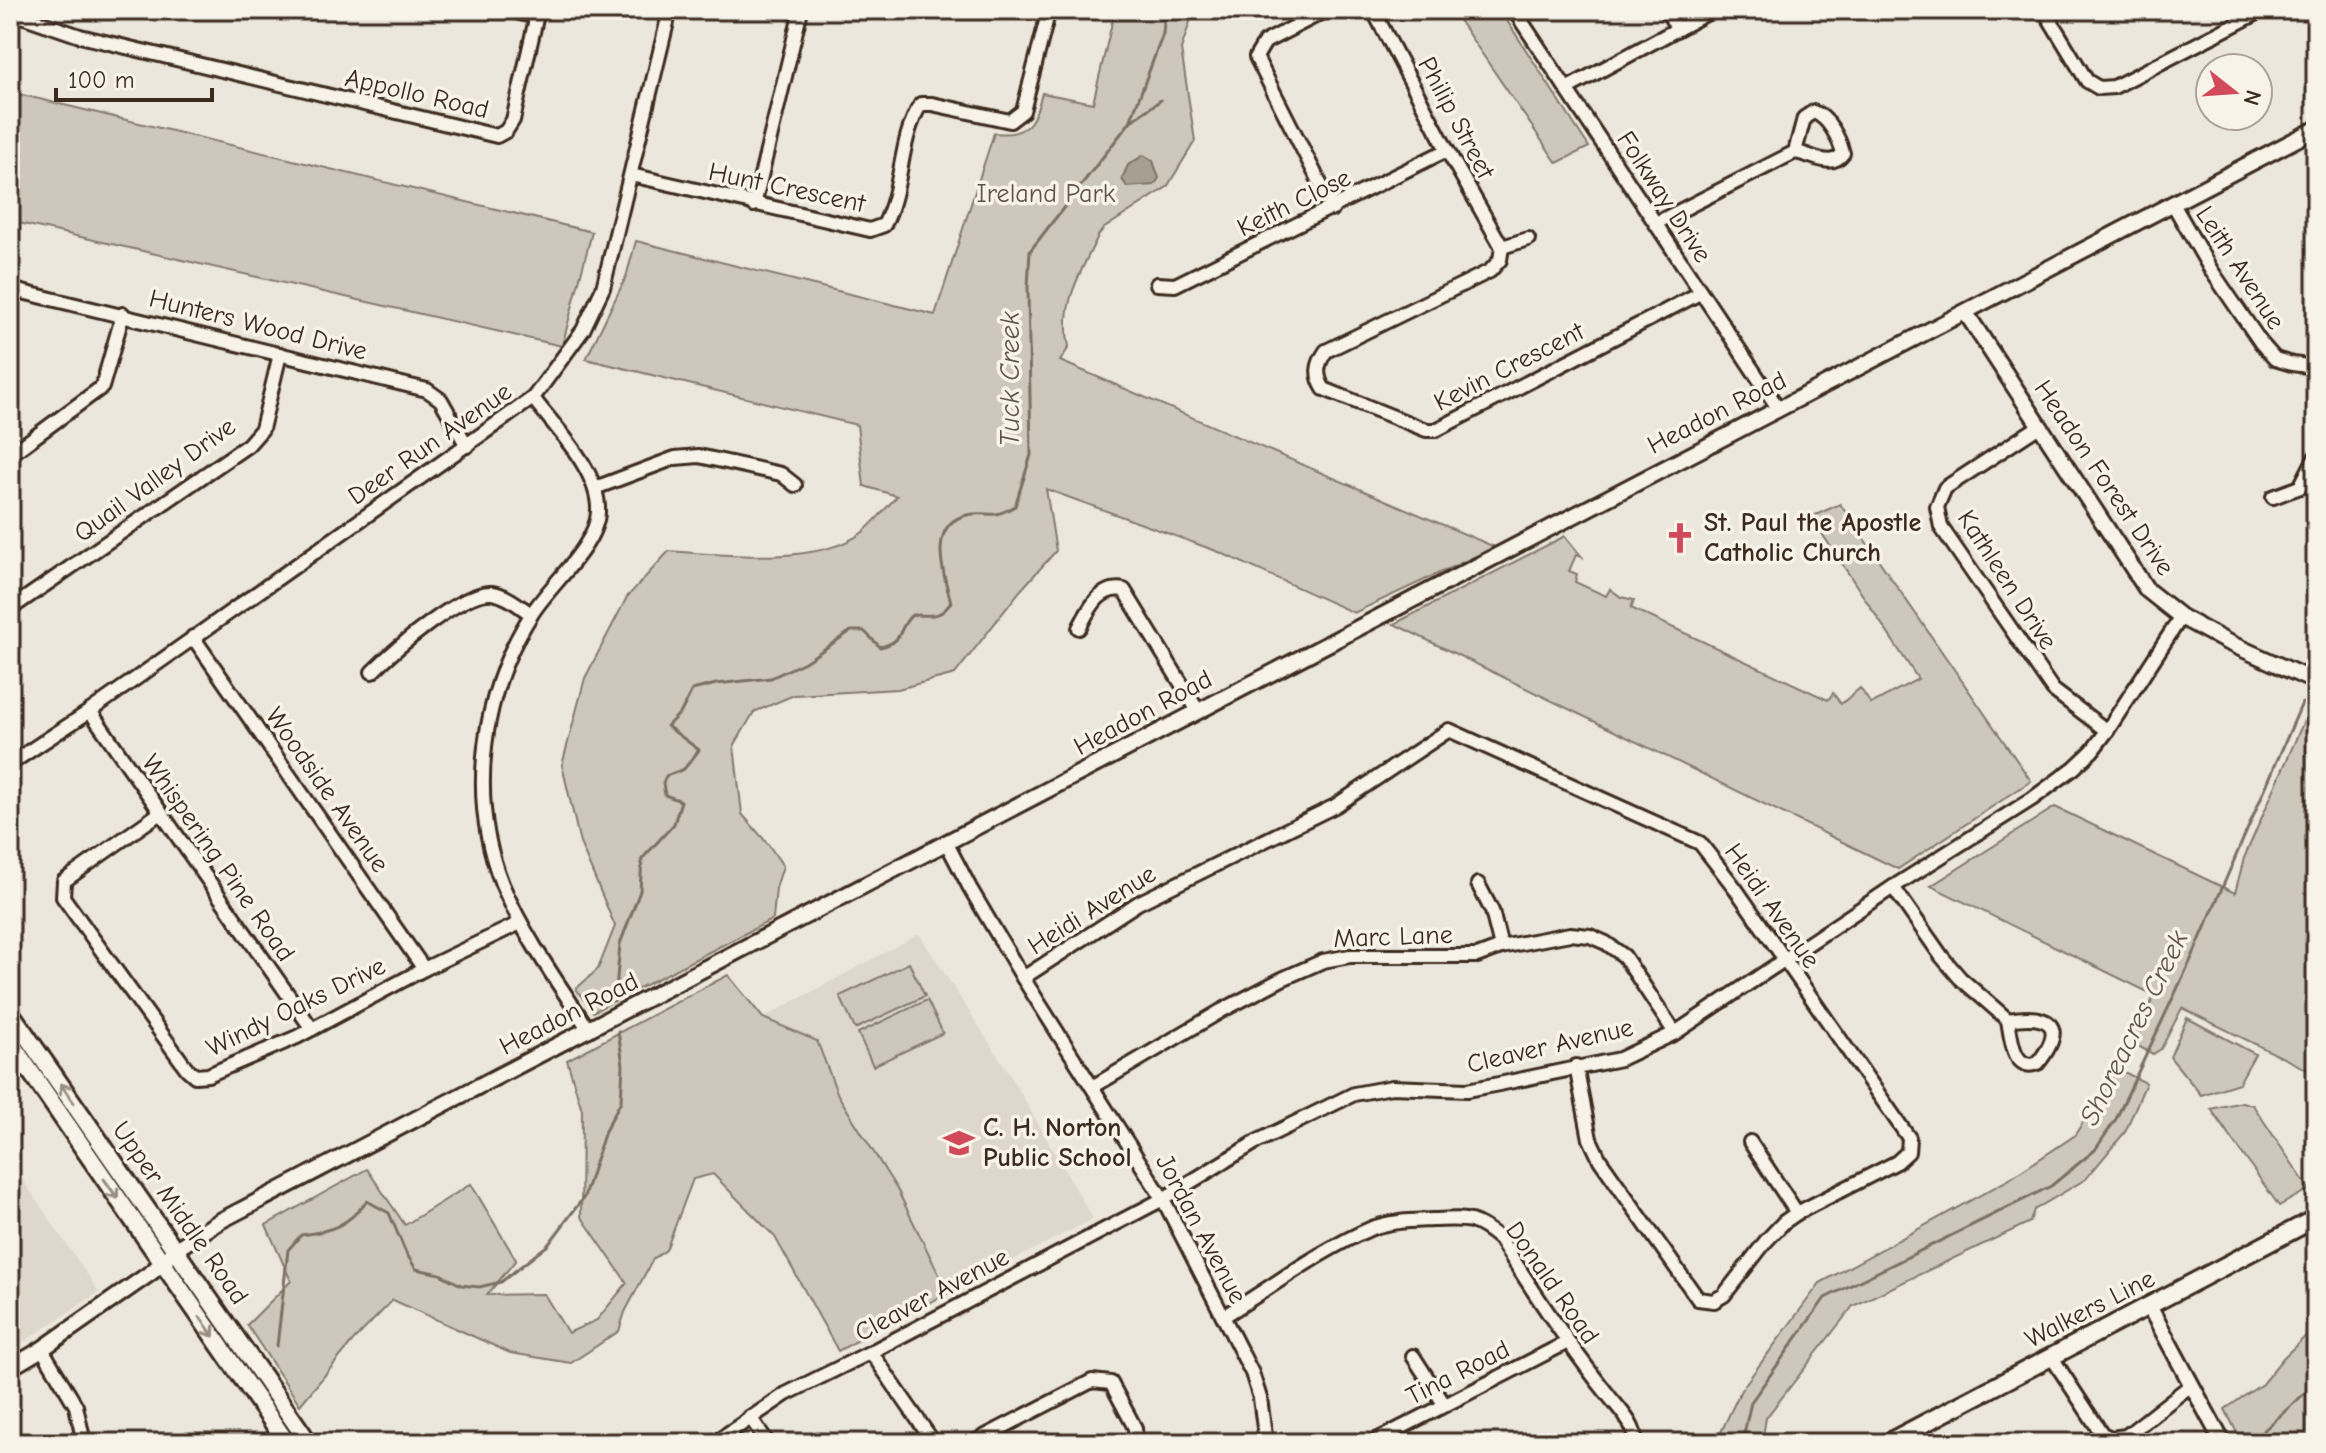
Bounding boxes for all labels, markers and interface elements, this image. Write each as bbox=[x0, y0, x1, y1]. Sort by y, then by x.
scale bar bbox=[56, 52, 212, 102]
street label: Philip Street bbox=[1411, 52, 1501, 185]
north arrow bbox=[2194, 52, 2274, 132]
street label: Appollo Road bbox=[342, 63, 492, 125]
text: 100 m bbox=[68, 66, 135, 94]
text: N bbox=[2238, 87, 2267, 108]
street label: Folkway Drive bbox=[1610, 126, 1718, 268]
street label: Hunt Crescent bbox=[706, 157, 870, 220]
street label: Keith Close bbox=[1232, 163, 1356, 243]
park label: Ireland Park bbox=[977, 179, 1116, 209]
street label: Leith Avenue bbox=[2189, 201, 2291, 335]
street label: Hunters Wood Drive bbox=[146, 283, 370, 367]
water label: Tuck Creek bbox=[994, 311, 1026, 446]
street label: Kevin Crescent bbox=[1429, 316, 1590, 418]
street label: Headon Road bbox=[1642, 365, 1792, 461]
street label: Headon Forest Drive bbox=[2028, 375, 2180, 581]
street label: Deer Run Avenue bbox=[343, 377, 517, 511]
street label: Quail Valley Drive bbox=[69, 411, 241, 549]
street label: Kathleen Drive bbox=[1951, 505, 2063, 655]
place label: St. Paul the Apostle Catholic Church bbox=[1704, 508, 1921, 568]
church icon: St. Paul the Apostle Catholic Church bbox=[1663, 521, 1697, 555]
street label: Headon Road bbox=[1069, 664, 1217, 762]
street label: Woodside Avenue bbox=[259, 702, 395, 878]
street label: Whispering Pine Road bbox=[135, 749, 301, 967]
street label: Heidi Avenue bbox=[1718, 838, 1826, 974]
street label: Heidi Avenue bbox=[1022, 859, 1162, 961]
street label: Marc Lane bbox=[1333, 920, 1453, 954]
water label: Shoreacres Creek bbox=[2073, 925, 2195, 1130]
street label: Windy Oaks Drive bbox=[202, 951, 390, 1063]
street label: Headon Road bbox=[494, 966, 644, 1062]
street label: Cleaver Avenue bbox=[1464, 1012, 1636, 1080]
one-way arrow bbox=[59, 1083, 75, 1105]
place label: C. H. Norton Public School bbox=[983, 1113, 1132, 1173]
street label: Upper Middle Road bbox=[106, 1116, 254, 1310]
school or university icon: C. H. Norton Public School bbox=[942, 1126, 976, 1160]
street label: Jordan Avenue bbox=[1149, 1149, 1253, 1309]
one-way arrow bbox=[103, 1177, 119, 1199]
street label: Donald Road bbox=[1499, 1216, 1605, 1350]
street label: Cleaver Avenue bbox=[850, 1242, 1014, 1348]
street label: Walkers Line bbox=[2020, 1264, 2160, 1354]
one-way arrow bbox=[199, 1316, 215, 1338]
street label: Tina Road bbox=[1401, 1334, 1515, 1412]

